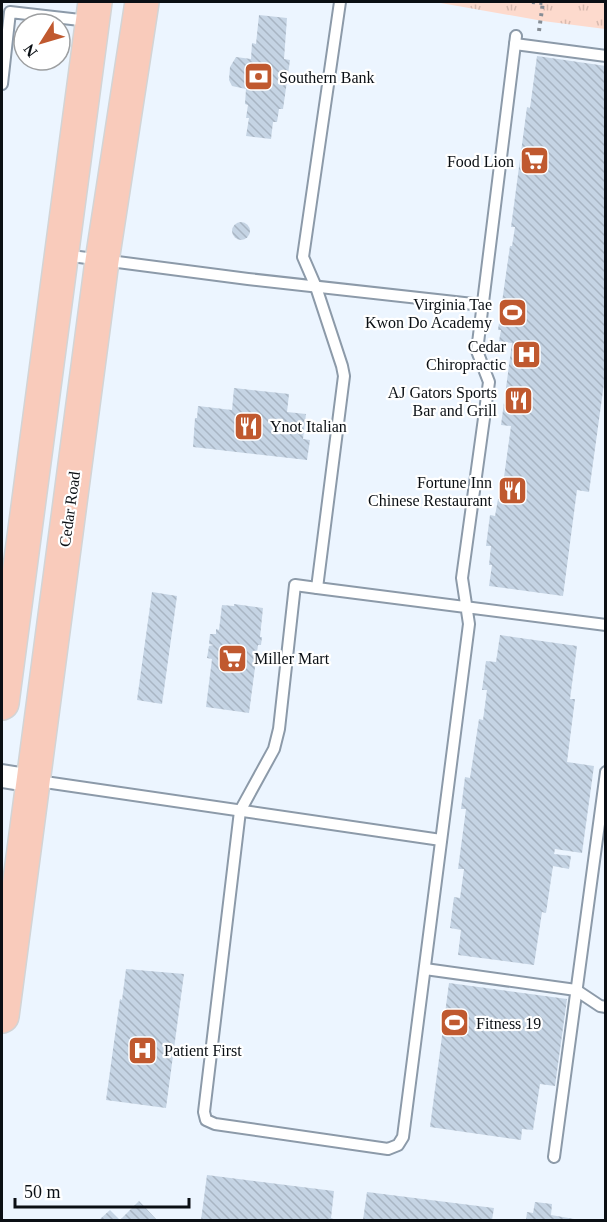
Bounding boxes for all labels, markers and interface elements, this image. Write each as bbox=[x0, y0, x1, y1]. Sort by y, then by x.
north arrow bbox=[12, 12, 72, 72]
text: N bbox=[20, 41, 41, 60]
bank icon: Southern Bank bbox=[242, 61, 274, 93]
place label: Southern Bank bbox=[279, 69, 375, 86]
supermarket icon: Food Lion bbox=[519, 145, 551, 177]
place label: Food Lion bbox=[447, 153, 514, 170]
place label: Virginia Tae Kwon Do Academy bbox=[365, 296, 492, 332]
sports icon: Virginia Tae Kwon Do Academy bbox=[497, 297, 529, 329]
place label: Cedar Chiropractic bbox=[426, 338, 507, 374]
hospital icon: Cedar Chiropractic bbox=[511, 339, 543, 371]
place label: AJ Gators Sports Bar and Grill bbox=[388, 384, 498, 419]
restaurant icon: AJ Gators Sports Bar and Grill bbox=[502, 385, 534, 417]
restaurant icon: Ynot Italian bbox=[233, 410, 265, 442]
place label: Ynot Italian bbox=[270, 418, 347, 435]
street label: Cedar Road bbox=[56, 470, 83, 548]
place label: Fortune Inn Chinese Restaurant bbox=[368, 474, 493, 509]
restaurant icon: Fortune Inn Chinese Restaurant bbox=[497, 475, 529, 507]
supermarket icon: Miller Mart bbox=[217, 642, 249, 674]
place label: Miller Mart bbox=[254, 650, 330, 667]
sports icon: Fitness 19 bbox=[439, 1007, 471, 1039]
place label: Fitness 19 bbox=[476, 1015, 541, 1032]
hospital icon: Patient First bbox=[127, 1034, 159, 1066]
place label: Patient First bbox=[164, 1042, 242, 1059]
scale bar bbox=[15, 1171, 189, 1209]
text: 50 m bbox=[24, 1182, 61, 1202]

